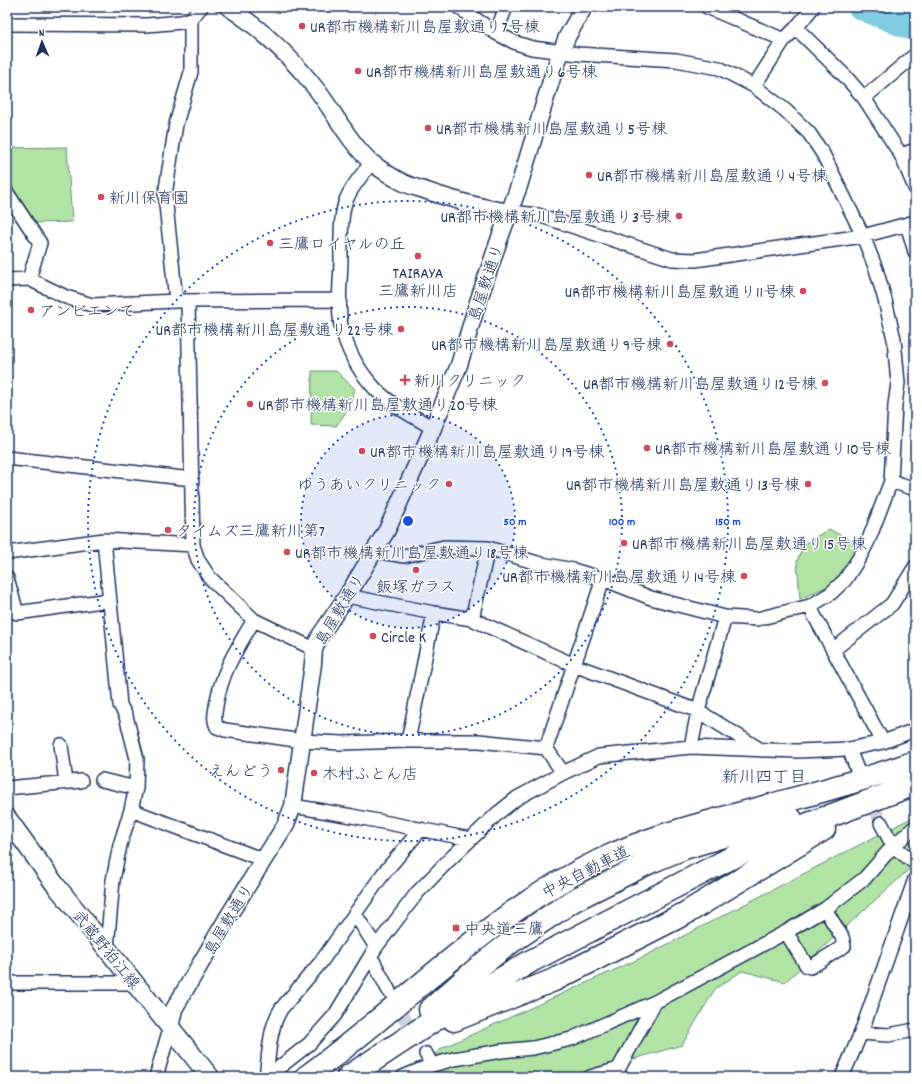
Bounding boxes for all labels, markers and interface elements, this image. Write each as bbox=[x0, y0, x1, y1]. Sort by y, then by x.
place label: UR都市機構新川島屋敷通り7号棟 bbox=[310, 17, 540, 40]
marker: UR都市機構新川島屋敷通り7号棟 bbox=[297, 21, 307, 31]
north arrow bbox=[22, 22, 62, 62]
text: N bbox=[39, 26, 45, 42]
place label: UR都市機構新川島屋敷通り6号棟 bbox=[366, 62, 597, 85]
marker: UR都市機構新川島屋敷通り6号棟 bbox=[353, 66, 363, 76]
place label: UR都市機構新川島屋敷通り5号棟 bbox=[436, 119, 667, 142]
marker: UR都市機構新川島屋敷通り5号棟 bbox=[423, 123, 433, 133]
place label: UR都市機構新川島屋敷通り4号棟 bbox=[597, 166, 827, 189]
marker: UR都市機構新川島屋敷通り4号棟 bbox=[584, 170, 594, 180]
place label: 新川保育園 bbox=[109, 188, 189, 211]
marker: 新川保育園 bbox=[96, 192, 106, 202]
place label: UR都市機構新川島屋敷通り3号棟 bbox=[440, 207, 671, 230]
marker: UR都市機構新川島屋敷通り3号棟 bbox=[674, 211, 684, 221]
place label: 三鷹ロイヤルの丘 bbox=[278, 234, 406, 257]
marker: 三鷹ロイヤルの丘 bbox=[265, 238, 275, 248]
street label: 島屋敷通り bbox=[464, 241, 511, 324]
marker: TAIRAYA 三鷹新川店 bbox=[413, 251, 423, 261]
place label: TAIRAYA 三鷹新川店 bbox=[378, 263, 458, 304]
place label: UR都市機構新川島屋敷通り11号棟 bbox=[564, 282, 795, 305]
marker: UR都市機構新川島屋敷通り11号棟 bbox=[798, 286, 808, 296]
place label: アンビエンて bbox=[39, 301, 135, 324]
marker: アンビエンて bbox=[26, 305, 36, 315]
place label: UR都市機構新川島屋敷通り22号棟 bbox=[156, 320, 393, 343]
marker: UR都市機構新川島屋敷通り22号棟 bbox=[396, 324, 406, 334]
place label: UR都市機構新川島屋敷通り9号棟 bbox=[431, 335, 662, 358]
marker: UR都市機構新川島屋敷通り9号棟 bbox=[665, 339, 675, 349]
place label: 新川クリニック bbox=[414, 371, 526, 394]
marker: 新川クリニック bbox=[399, 374, 411, 386]
place label: UR都市機構新川島屋敷通り12号棟 bbox=[583, 374, 817, 397]
marker: UR都市機構新川島屋敷通り12号棟 bbox=[820, 378, 830, 388]
place label: UR都市機構新川島屋敷通り20号棟 bbox=[258, 395, 497, 418]
marker: UR都市機構新川島屋敷通り20号棟 bbox=[245, 399, 255, 409]
place label: UR都市機構新川島屋敷通り10号棟 bbox=[655, 439, 891, 462]
place label: UR都市機構新川島屋敷通り19号棟 bbox=[370, 442, 604, 465]
marker: UR都市機構新川島屋敷通り10号棟 bbox=[642, 443, 652, 453]
marker: UR都市機構新川島屋敷通り19号棟 bbox=[357, 446, 367, 456]
place label: ゆうあいクリニック bbox=[297, 475, 441, 498]
place label: UR都市機構新川島屋敷通り13号棟 bbox=[566, 475, 800, 498]
marker: ゆうあいクリニック bbox=[444, 479, 454, 489]
marker: UR都市機構新川島屋敷通り13号棟 bbox=[803, 479, 813, 489]
centre of rings bbox=[401, 514, 415, 528]
text: 50 m bbox=[503, 514, 527, 531]
text: 100 m bbox=[609, 514, 635, 531]
text: 150 m bbox=[715, 514, 741, 531]
place label: タイムズ三鷹新川第7 bbox=[176, 521, 325, 544]
marker: タイムズ三鷹新川第7 bbox=[163, 525, 173, 535]
place label: UR都市機構新川島屋敷通り15号棟 bbox=[632, 534, 866, 557]
marker: UR都市機構新川島屋敷通り15号棟 bbox=[619, 538, 629, 548]
place label: UR都市機構新川島屋敷通り18号棟 bbox=[295, 543, 528, 566]
marker: UR都市機構新川島屋敷通り18号棟 bbox=[282, 547, 292, 557]
marker: 飯塚ガラス bbox=[411, 565, 421, 575]
place label: UR都市機構新川島屋敷通り14号棟 bbox=[502, 567, 736, 590]
street label: 島屋敷通り bbox=[311, 570, 372, 651]
marker: UR都市機構新川島屋敷通り14号棟 bbox=[739, 571, 749, 581]
place label: 飯塚ガラス bbox=[376, 577, 456, 600]
place label: Circle K bbox=[381, 627, 426, 650]
marker: Circle K bbox=[368, 631, 378, 641]
place label: えんどう bbox=[209, 761, 273, 784]
place label: 木村ふとん店 bbox=[322, 764, 418, 787]
marker: えんどう bbox=[276, 765, 286, 775]
district label: 新川四丁目 bbox=[722, 767, 807, 791]
marker: 木村ふとん店 bbox=[309, 768, 319, 778]
street label: 中央自動車道 bbox=[538, 841, 634, 905]
street label: 島屋敷通り bbox=[200, 880, 261, 961]
street label: 武蔵野狛江線 bbox=[66, 906, 144, 995]
place label: 中央道三鷹 bbox=[464, 919, 544, 942]
marker: 中央道三鷹 bbox=[451, 923, 461, 933]

